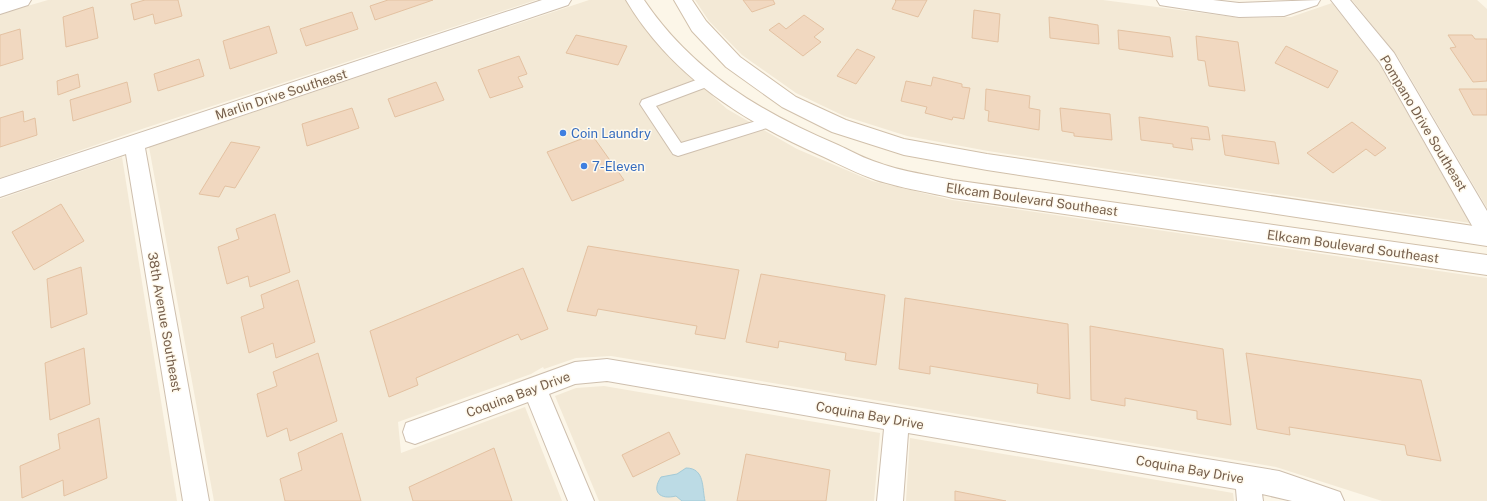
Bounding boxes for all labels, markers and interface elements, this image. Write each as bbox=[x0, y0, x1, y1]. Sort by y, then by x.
street label: Pompano Drive Southeast bbox=[1377, 53, 1470, 194]
street label: Marlin Drive Southeast bbox=[213, 66, 349, 123]
place label: Coin Laundry bbox=[571, 126, 651, 141]
marker: Coin Laundry bbox=[558, 128, 568, 138]
place label: 7-Eleven bbox=[592, 159, 645, 174]
marker: 7-Eleven bbox=[579, 161, 589, 171]
street label: Elkcam Boulevard Southeast bbox=[945, 180, 1119, 219]
street label: Elkcam Boulevard Southeast bbox=[1266, 227, 1440, 266]
street label: 38th Avenue Southeast bbox=[145, 251, 184, 393]
street label: Coquina Bay Drive bbox=[464, 369, 572, 420]
street label: Coquina Bay Drive bbox=[815, 399, 925, 432]
street label: Coquina Bay Drive bbox=[1135, 453, 1245, 486]

